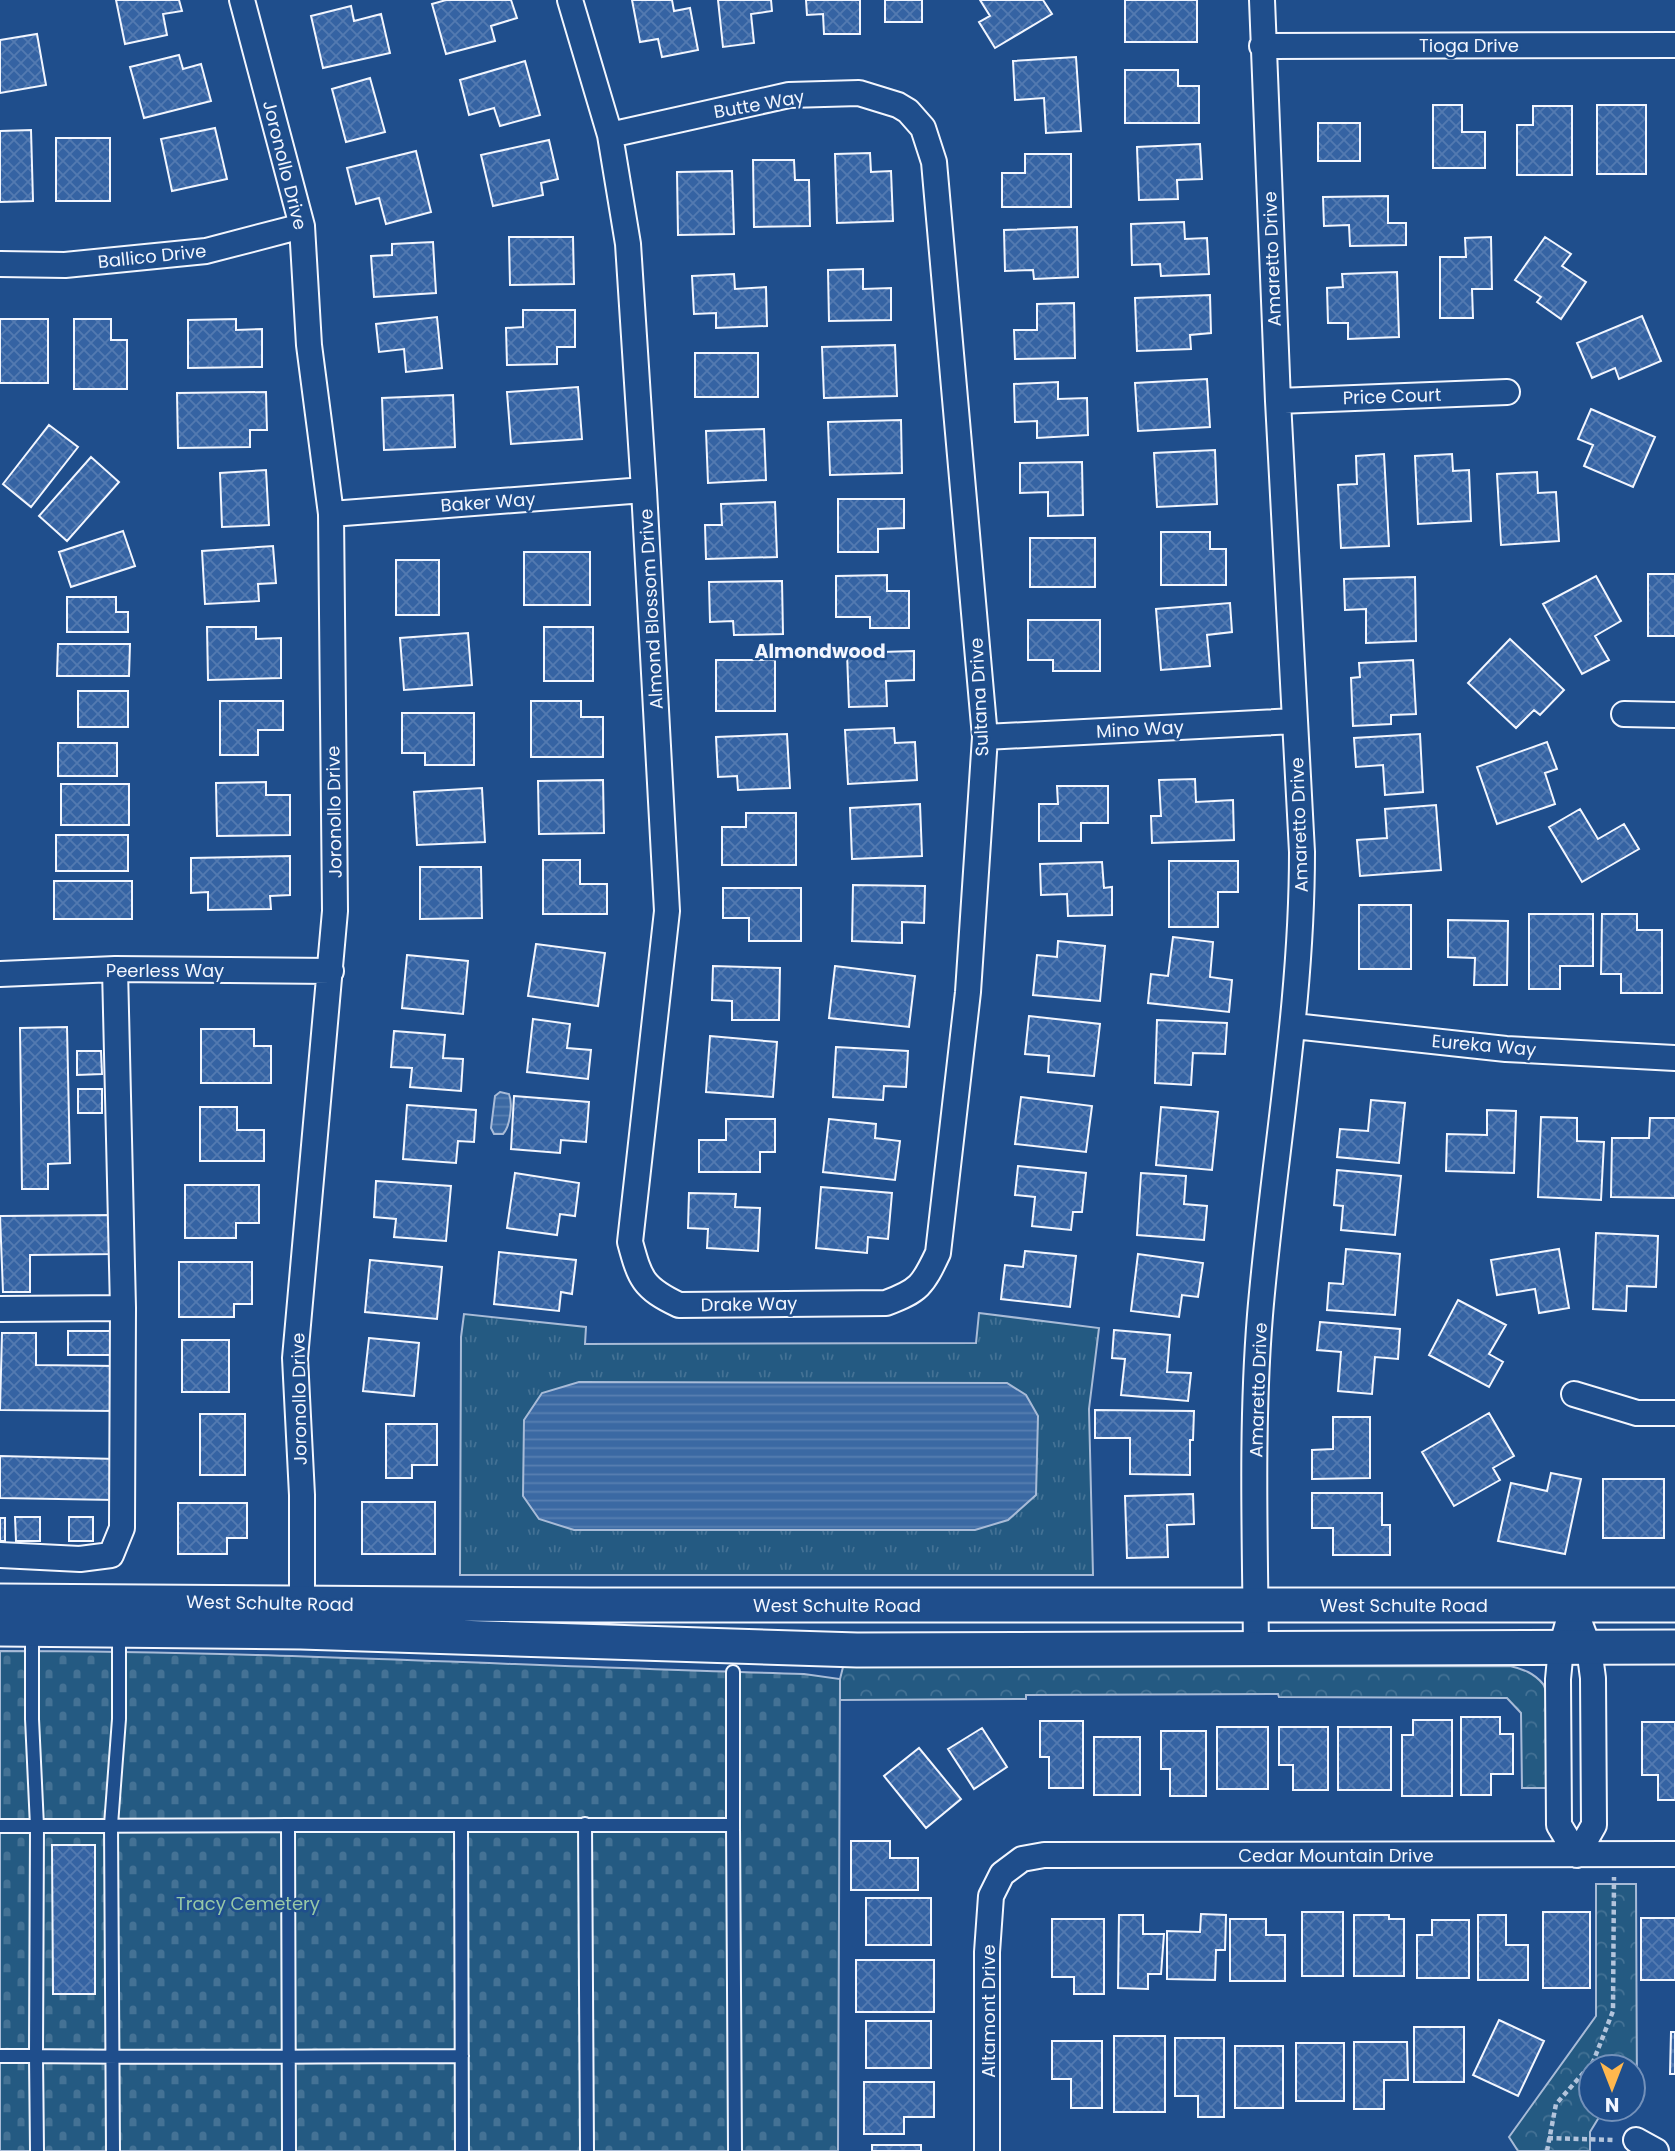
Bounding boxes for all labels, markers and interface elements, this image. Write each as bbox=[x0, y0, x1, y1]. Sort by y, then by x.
street label: Tioga Drive bbox=[1419, 33, 1519, 58]
street label: Butte Way bbox=[712, 84, 806, 124]
street label: Joronollo Drive bbox=[257, 98, 313, 232]
street label: Amaretto Drive bbox=[1257, 191, 1287, 327]
street label: Ballico Drive bbox=[97, 238, 207, 274]
street label: Price Court bbox=[1342, 382, 1442, 410]
street label: Baker Way bbox=[440, 486, 536, 518]
street label: Almond Blossom Drive bbox=[633, 508, 669, 710]
street label: Sultana Drive bbox=[963, 637, 995, 757]
district label: Almondwood bbox=[754, 638, 886, 665]
street label: Mino Way bbox=[1096, 714, 1184, 744]
street label: Joronollo Drive bbox=[320, 745, 348, 879]
street label: Amaretto Drive bbox=[1284, 757, 1314, 893]
street label: Peerless Way bbox=[106, 958, 224, 983]
street label: Eureka Way bbox=[1431, 1028, 1537, 1062]
street label: Drake Way bbox=[700, 1291, 798, 1317]
street label: Amaretto Drive bbox=[1243, 1322, 1273, 1458]
street label: Joronollo Drive bbox=[285, 1332, 313, 1466]
street label: West Schulte Road bbox=[186, 1589, 354, 1617]
street label: West Schulte Road bbox=[753, 1593, 921, 1618]
street label: West Schulte Road bbox=[1320, 1593, 1488, 1618]
street label: Cedar Mountain Drive bbox=[1238, 1843, 1434, 1868]
park label: Tracy Cemetery bbox=[176, 1891, 320, 1916]
street label: Altamont Drive bbox=[976, 1944, 1001, 2078]
north arrow bbox=[1577, 2053, 1647, 2123]
text: N bbox=[1605, 2091, 1619, 2118]

